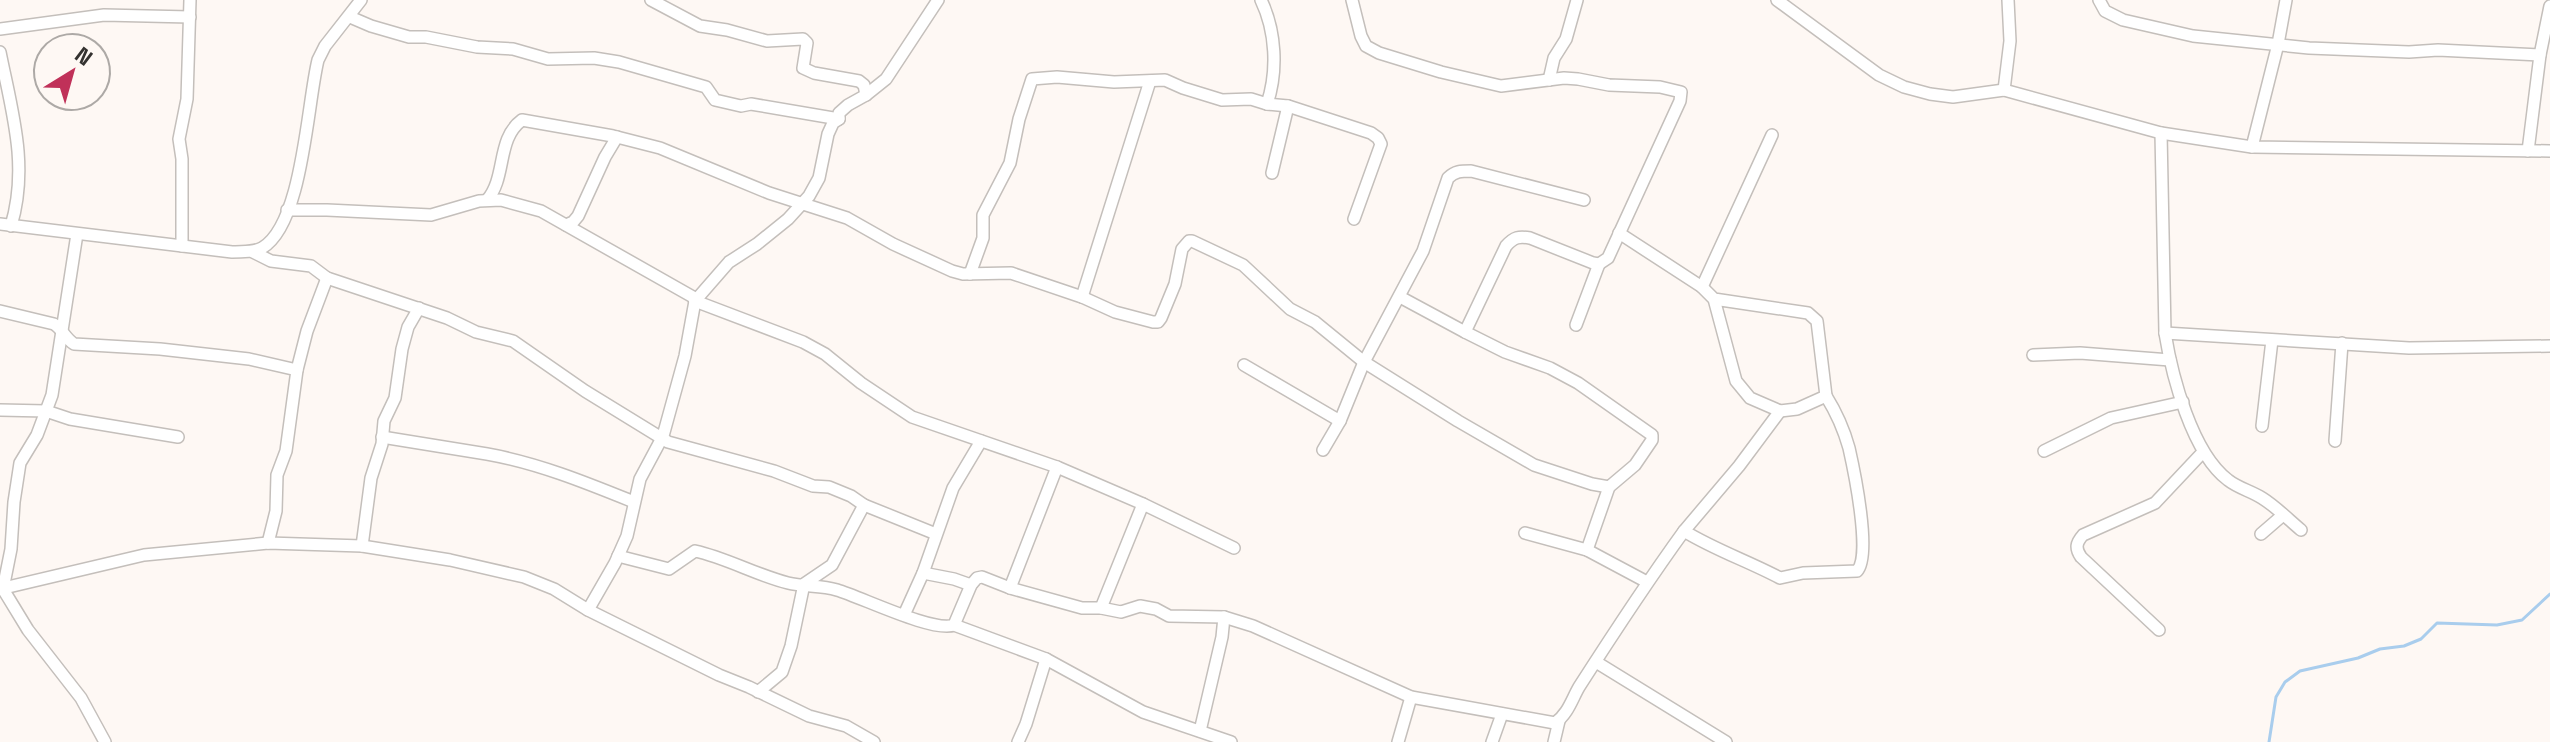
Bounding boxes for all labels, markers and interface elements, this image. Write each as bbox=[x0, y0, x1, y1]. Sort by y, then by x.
north arrow bbox=[32, 32, 112, 112]
text: N bbox=[70, 40, 98, 72]

